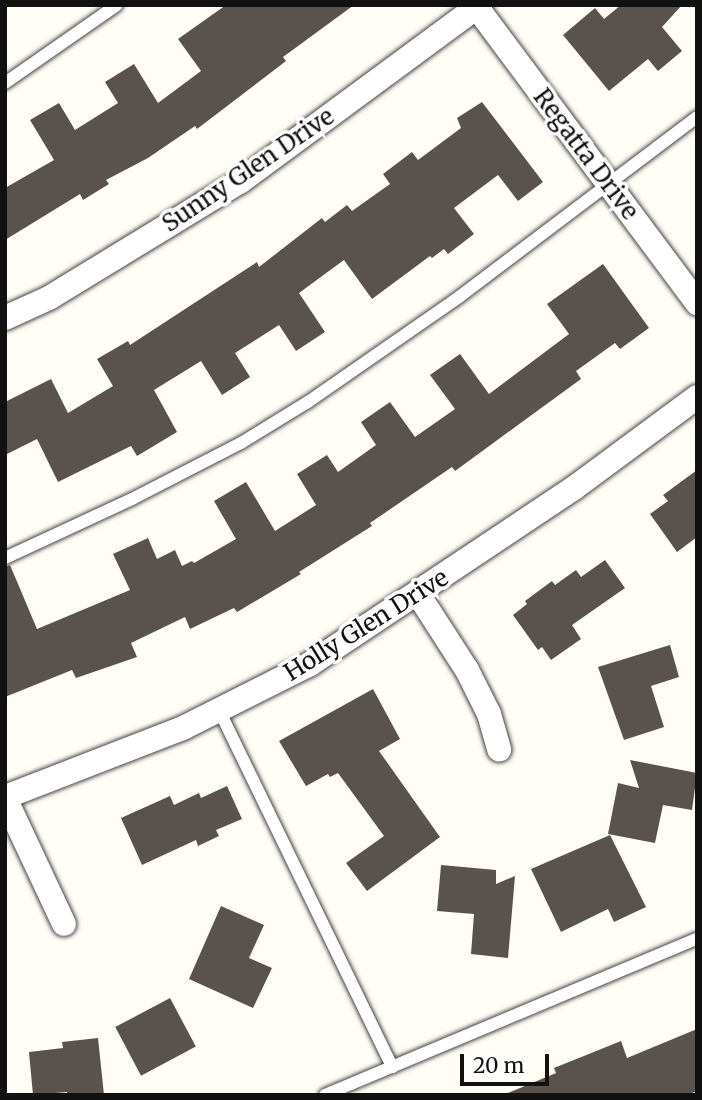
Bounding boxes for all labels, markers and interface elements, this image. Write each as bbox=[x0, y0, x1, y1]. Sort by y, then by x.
street label: Regatta Drive bbox=[527, 83, 645, 225]
street label: Sunny Glen Drive bbox=[157, 102, 339, 238]
street label: Holly Glen Drive bbox=[279, 563, 453, 687]
scale bar bbox=[464, 1040, 553, 1084]
text: 20 m bbox=[473, 1052, 524, 1079]

